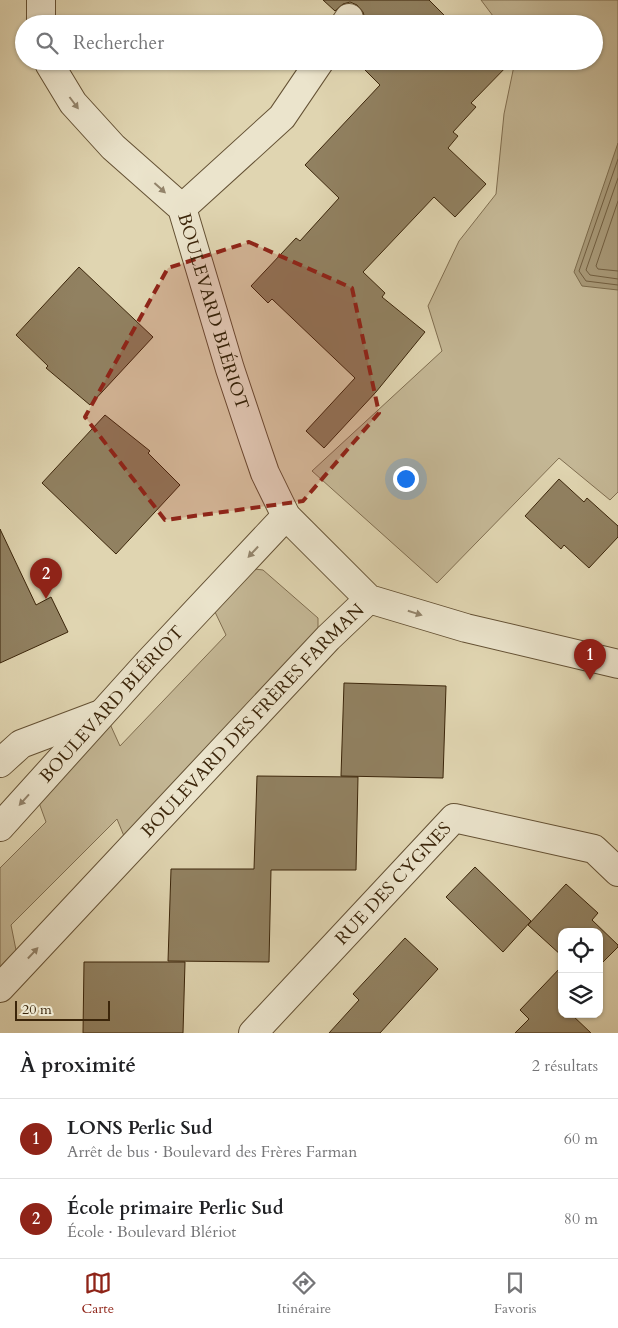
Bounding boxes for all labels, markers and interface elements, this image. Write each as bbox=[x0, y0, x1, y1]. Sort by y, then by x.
search box bbox=[15, 15, 603, 70]
icon: search bbox=[33, 29, 61, 57]
text: Rechercher bbox=[73, 30, 164, 56]
one-way arrow bbox=[69, 96, 79, 110]
one-way arrow bbox=[154, 182, 166, 194]
street label: BOULEVARD BLÉRIOT bbox=[172, 210, 255, 413]
your location bbox=[393, 466, 419, 492]
one-way arrow bbox=[247, 546, 259, 558]
pin: 2 bbox=[30, 558, 62, 599]
street label: BOULEVARD DES FRÈRES FARMAN bbox=[135, 597, 370, 843]
one-way arrow bbox=[408, 609, 423, 617]
street label: BOULEVARD BLÉRIOT bbox=[34, 620, 189, 788]
pin: 1 bbox=[574, 639, 606, 680]
one-way arrow bbox=[18, 794, 30, 806]
street label: RUE DES CYGNES bbox=[329, 816, 457, 950]
map controls bbox=[558, 928, 603, 1018]
button: locate bbox=[558, 928, 603, 973]
one-way arrow bbox=[27, 947, 39, 959]
button: layers bbox=[558, 973, 603, 1018]
scale bar bbox=[15, 998, 110, 1021]
text: 20 m bbox=[22, 1000, 52, 1019]
text: À proximité bbox=[20, 1051, 136, 1080]
text: 2 résultats bbox=[532, 1055, 598, 1077]
text: LONS Perlic Sud bbox=[67, 1115, 213, 1141]
text: 1 bbox=[32, 1128, 40, 1150]
text: 60 m bbox=[564, 1128, 598, 1150]
text: Arrêt de bus · Boulevard des Frères Farman bbox=[67, 1141, 357, 1163]
text: École primaire Perlic Sud bbox=[67, 1195, 283, 1221]
text: 2 bbox=[32, 1208, 40, 1230]
text: 80 m bbox=[564, 1208, 598, 1230]
text: École · Boulevard Blériot bbox=[67, 1221, 236, 1243]
tab: Carte bbox=[81, 1269, 114, 1318]
tab: Itinéraire bbox=[277, 1269, 331, 1318]
tab: Favoris bbox=[494, 1269, 537, 1318]

